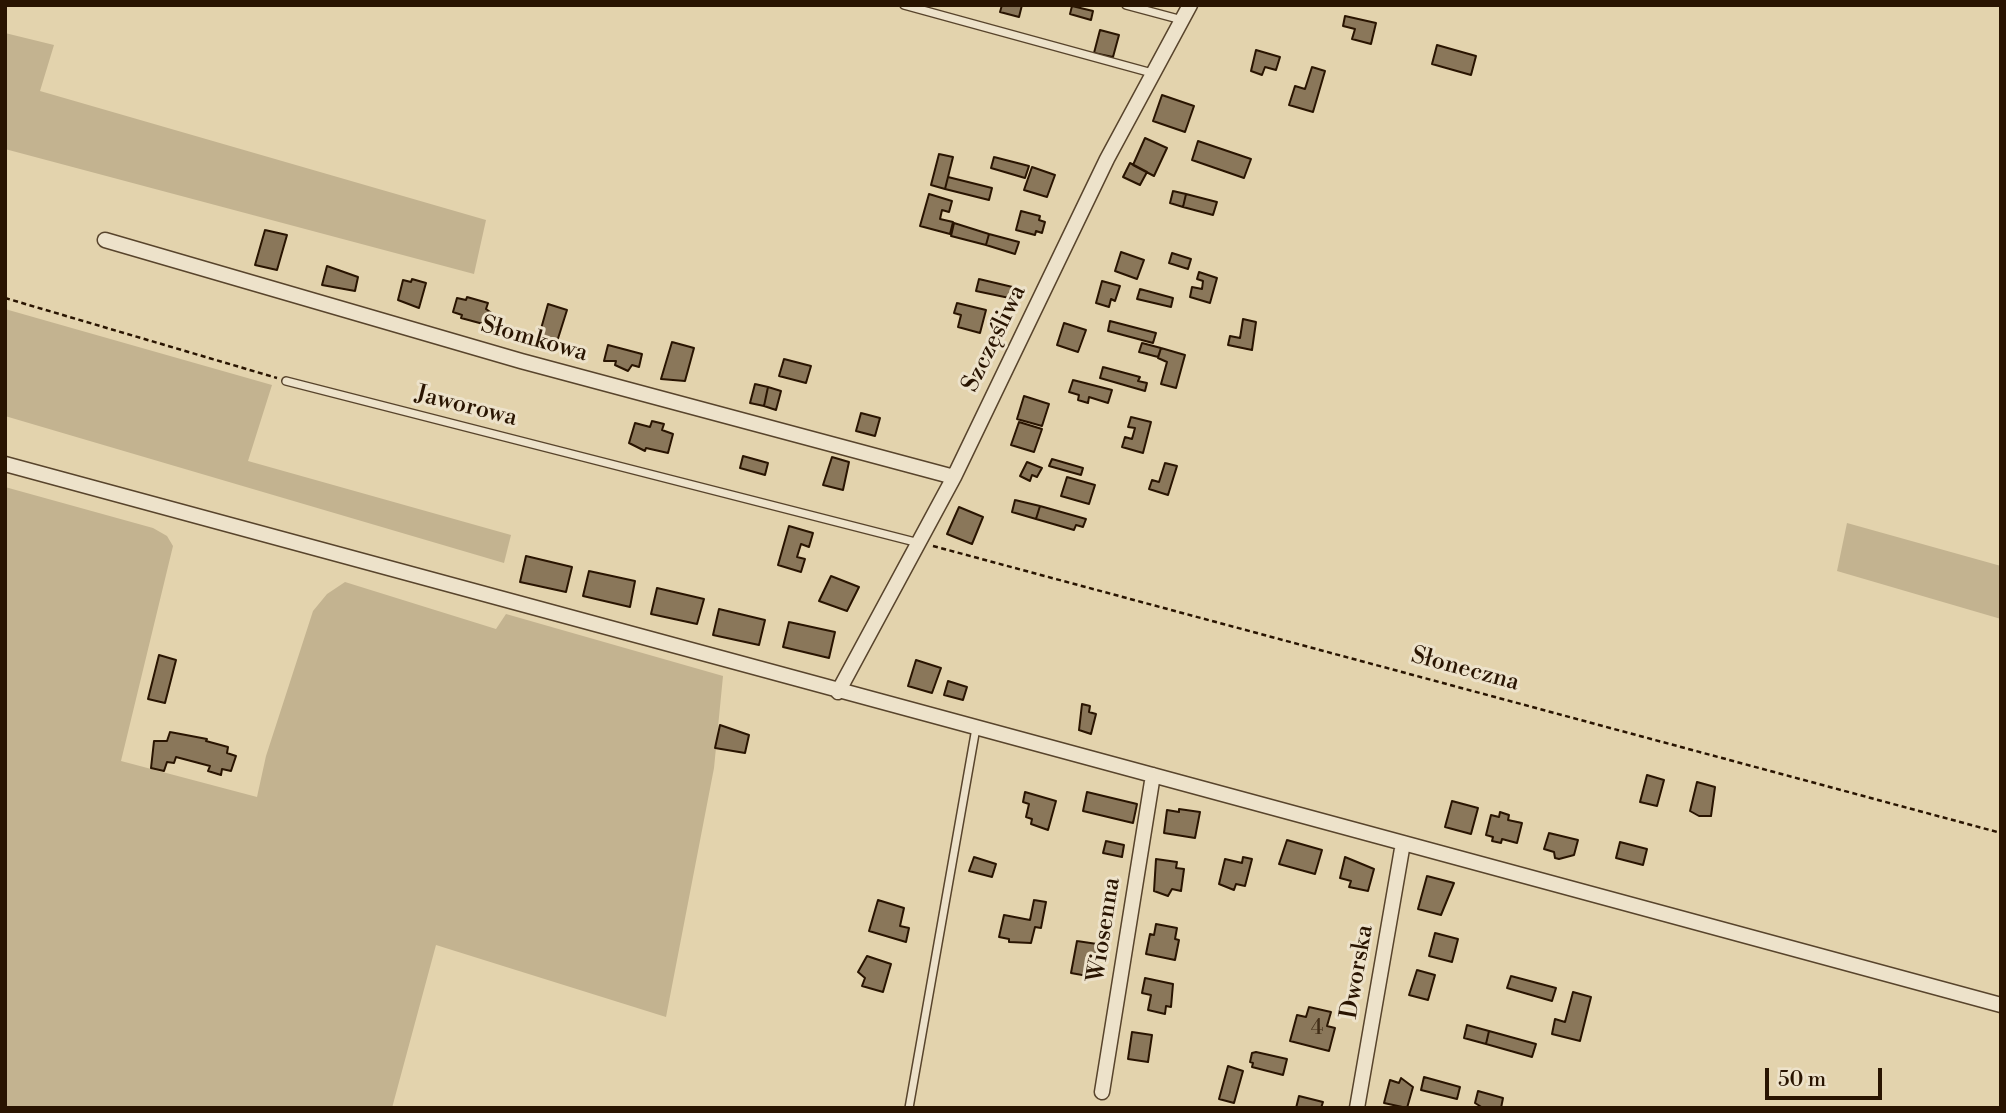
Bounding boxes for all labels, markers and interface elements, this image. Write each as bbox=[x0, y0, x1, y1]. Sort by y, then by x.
street label: Szczęśliwa bbox=[957, 281, 1033, 397]
street label: Słomkowa bbox=[477, 311, 591, 369]
street label: Jaworowa bbox=[412, 380, 520, 434]
street label: Słoneczna bbox=[1408, 642, 1522, 698]
street label: Wiosenna bbox=[1083, 876, 1127, 984]
street label: Dworska bbox=[1336, 923, 1380, 1021]
house number: 4 bbox=[1311, 1016, 1323, 1042]
scale bar bbox=[1768, 1054, 1885, 1098]
text: 50 m bbox=[1778, 1067, 1826, 1093]

